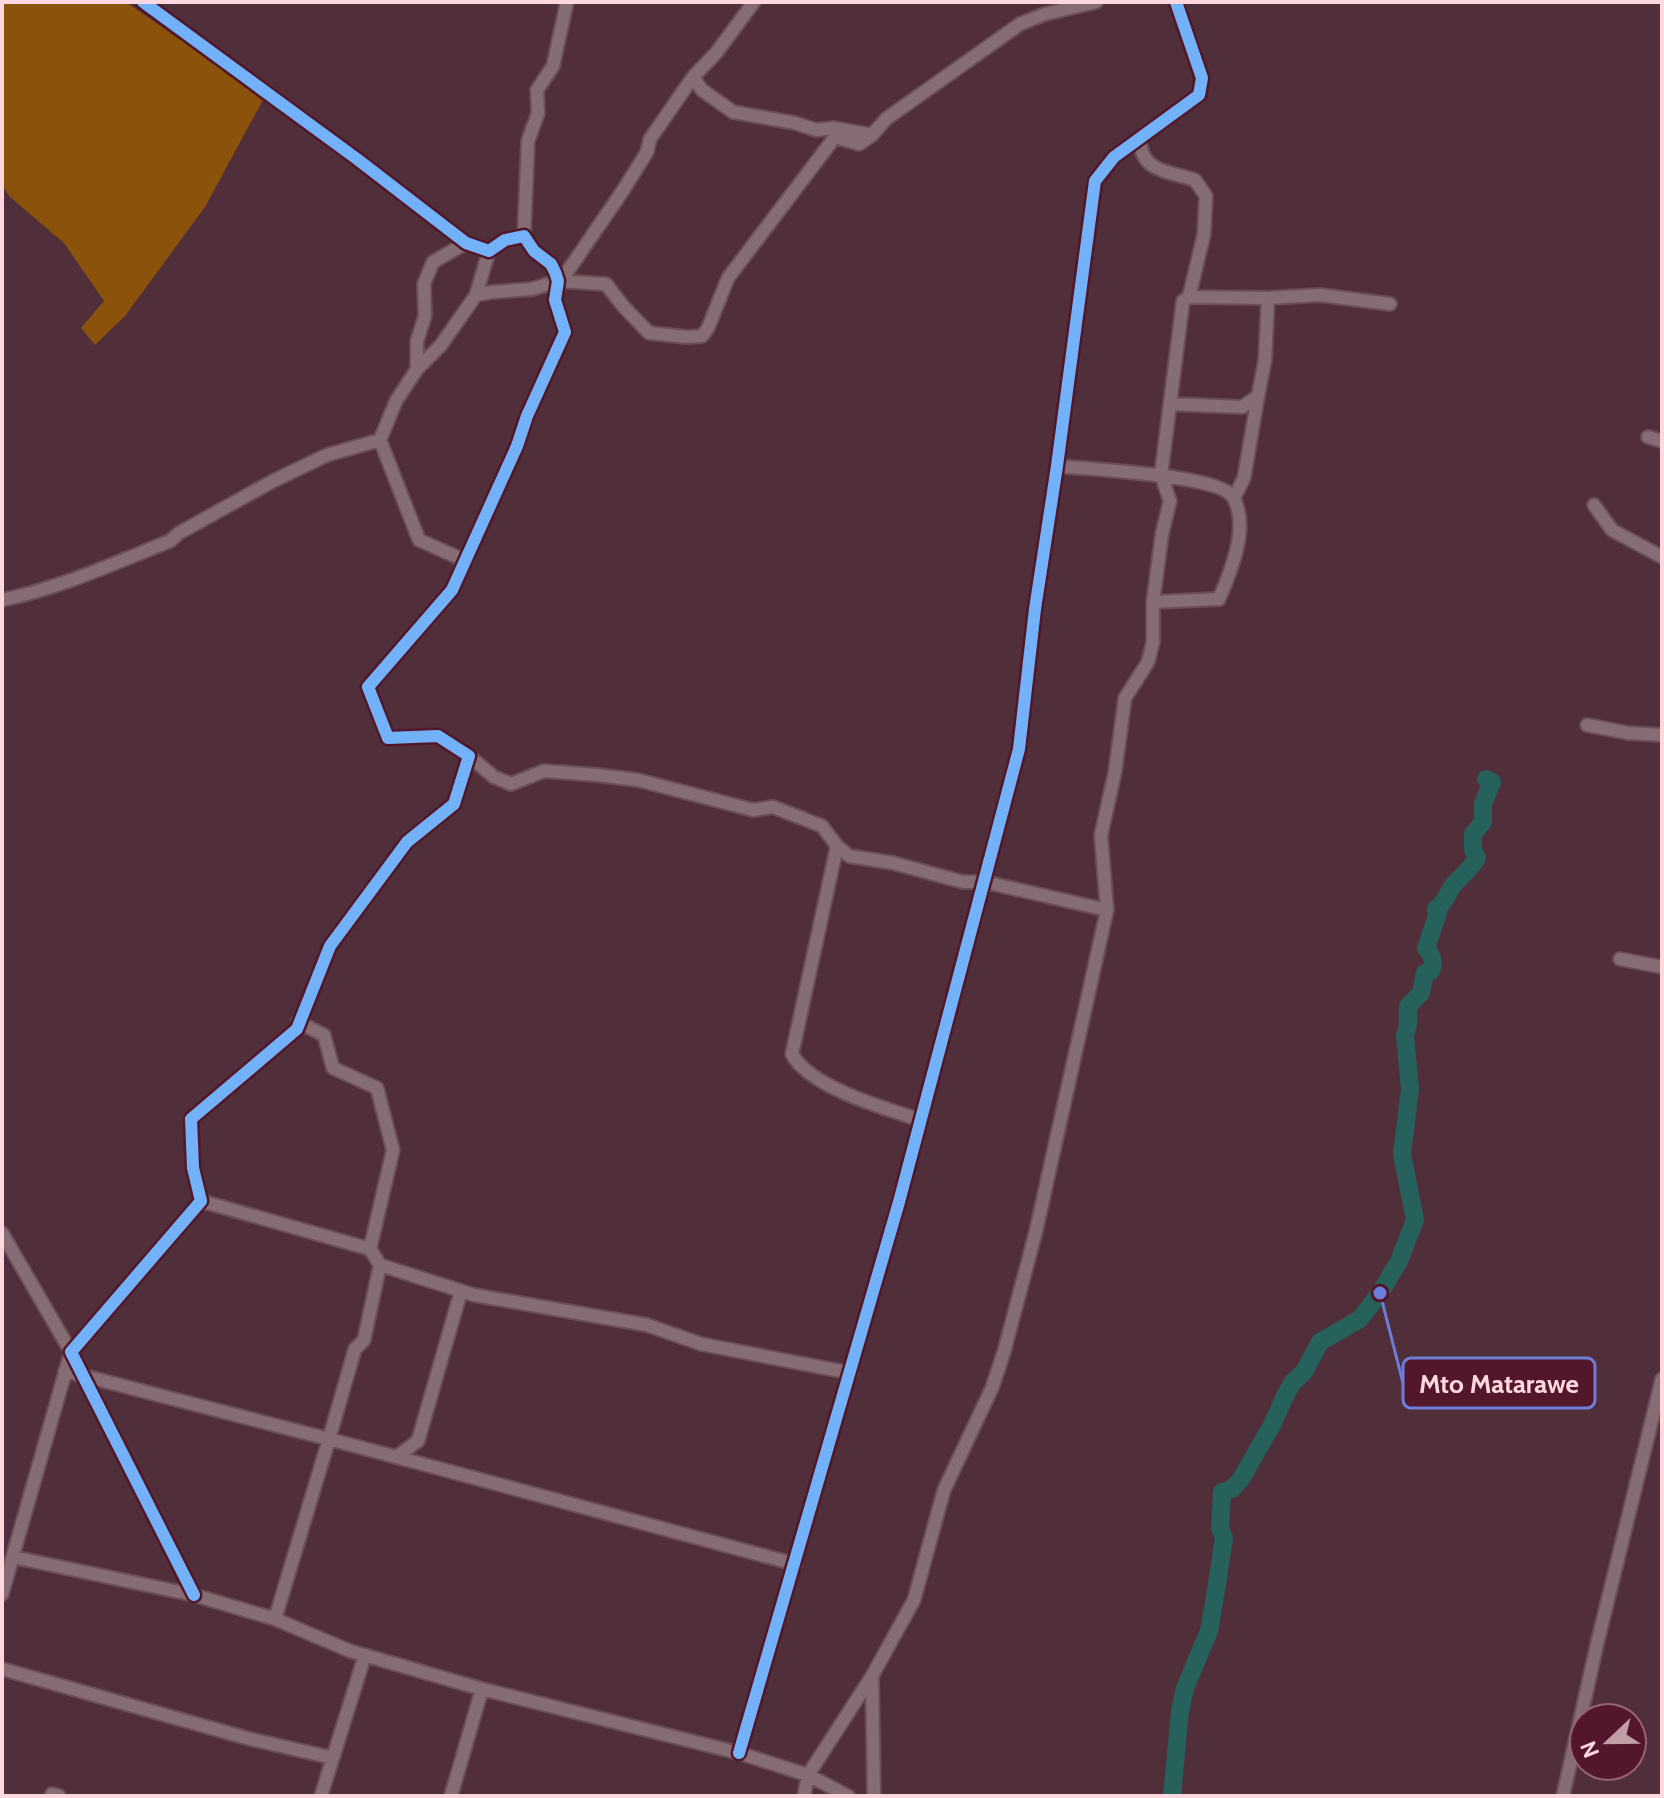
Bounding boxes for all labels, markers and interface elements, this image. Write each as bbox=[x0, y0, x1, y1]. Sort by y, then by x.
callout: Mto Matarawe bbox=[1403, 1358, 1595, 1408]
text: Mto Matarawe bbox=[1419, 1368, 1579, 1400]
north arrow bbox=[1568, 1702, 1648, 1782]
text: N bbox=[1574, 1737, 1605, 1762]

